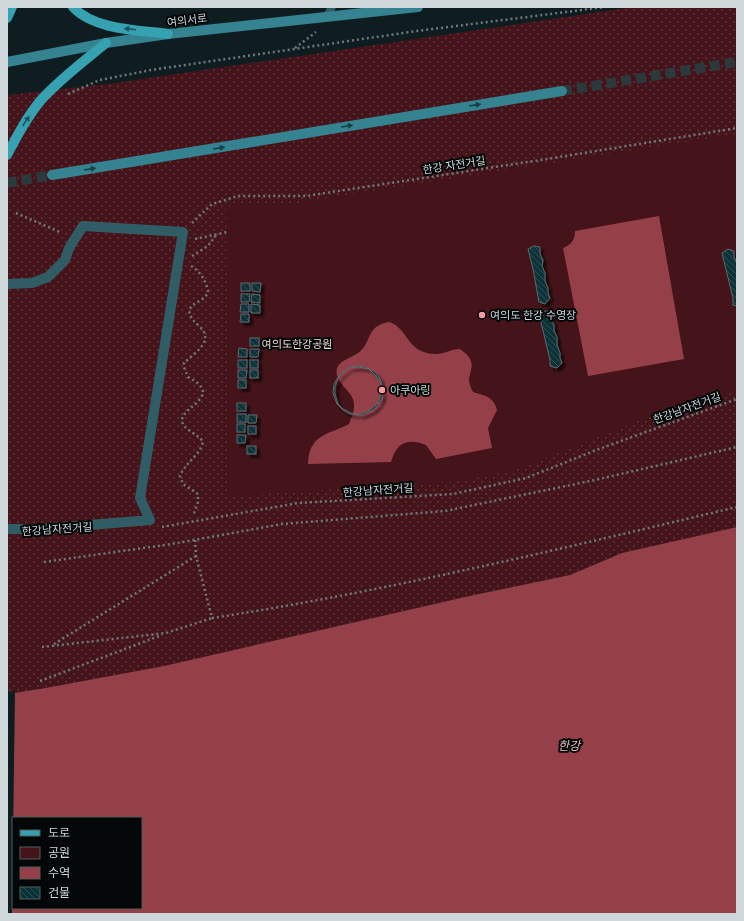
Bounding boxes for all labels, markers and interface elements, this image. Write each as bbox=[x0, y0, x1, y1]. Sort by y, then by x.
street label: 여의서로 bbox=[166, 12, 208, 30]
one-way arrow bbox=[124, 26, 136, 32]
one-way arrow bbox=[469, 102, 481, 108]
one-way arrow bbox=[22, 116, 30, 126]
one-way arrow bbox=[341, 123, 353, 129]
one-way arrow bbox=[213, 145, 225, 151]
street label: 한강 자전거길 bbox=[422, 154, 487, 178]
one-way arrow bbox=[84, 166, 97, 172]
place label: 여의도 한강 수영장 bbox=[490, 309, 576, 323]
marker: 여의도 한강 수영장 bbox=[477, 310, 487, 320]
park label: 여의도한강공원 bbox=[262, 338, 332, 352]
place label: 아쿠아링 bbox=[390, 384, 430, 398]
marker: 아쿠아링 bbox=[377, 385, 387, 395]
street label: 한강남자전거길 bbox=[652, 390, 723, 428]
street label: 한강남자전거길 bbox=[342, 482, 414, 500]
street label: 한강남자전거길 bbox=[21, 521, 93, 539]
water label: 한강 bbox=[558, 739, 582, 755]
legend bbox=[12, 817, 142, 909]
text: 도로 bbox=[48, 826, 70, 842]
text: 공원 bbox=[48, 846, 70, 862]
text: 수역 bbox=[48, 866, 70, 882]
text: 건물 bbox=[48, 886, 70, 902]

